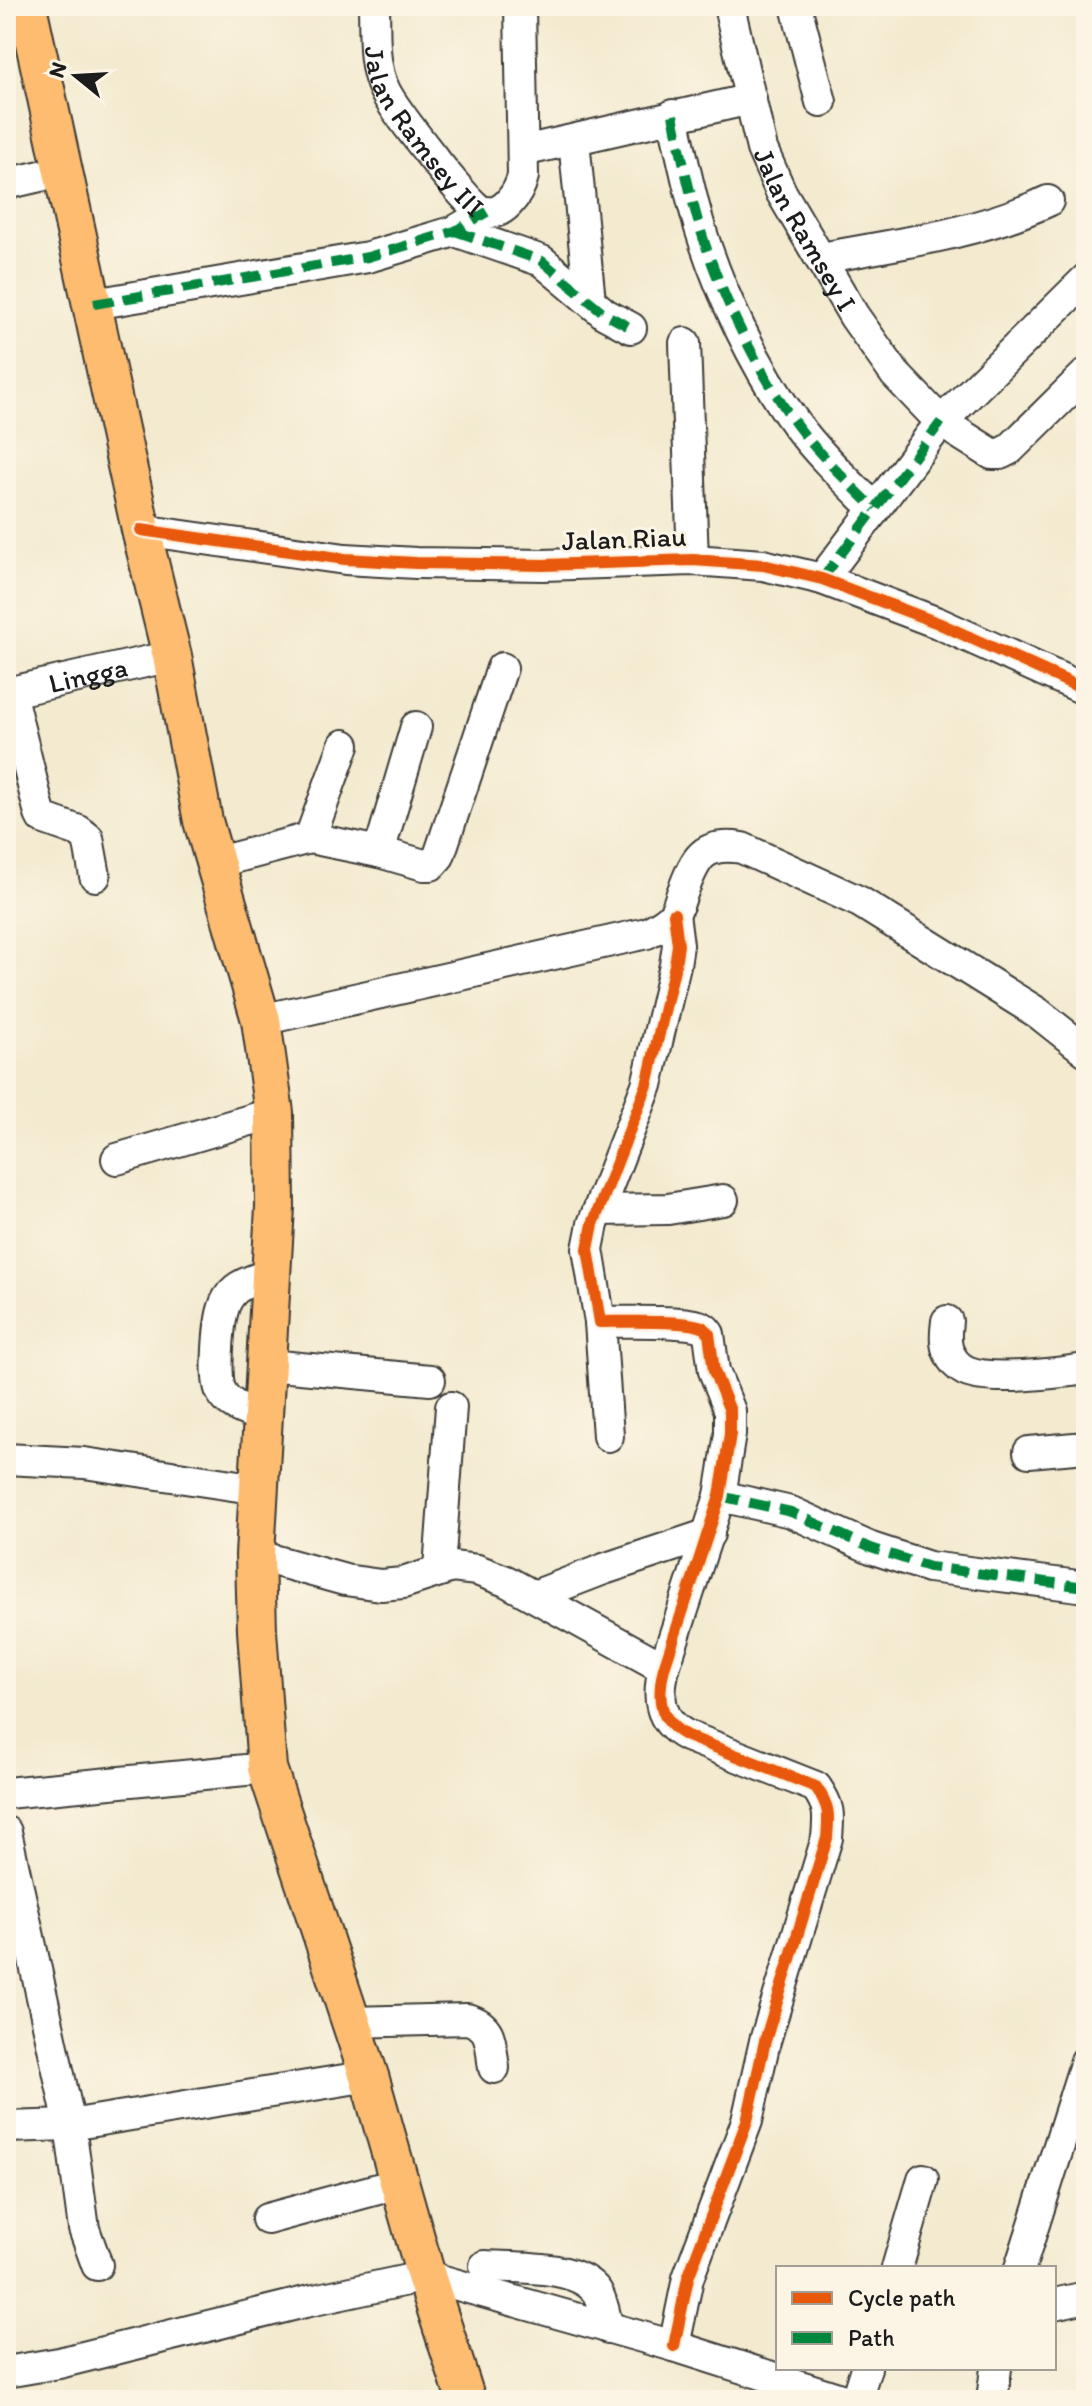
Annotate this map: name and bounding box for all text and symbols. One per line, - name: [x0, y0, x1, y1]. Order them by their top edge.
- north arrow: [36, 36, 116, 116]
- street label: Jalan Ramsey III: [358, 45, 491, 224]
- text: N: [42, 59, 73, 81]
- street label: Jalan Ramsey I: [747, 142, 864, 317]
- street label: Jalan Riau: [561, 519, 687, 557]
- street label: Lingga: [45, 649, 131, 700]
- legend: [776, 2266, 1056, 2370]
- text: Cycle path: [848, 2283, 955, 2312]
- text: Path: [848, 2323, 895, 2352]

